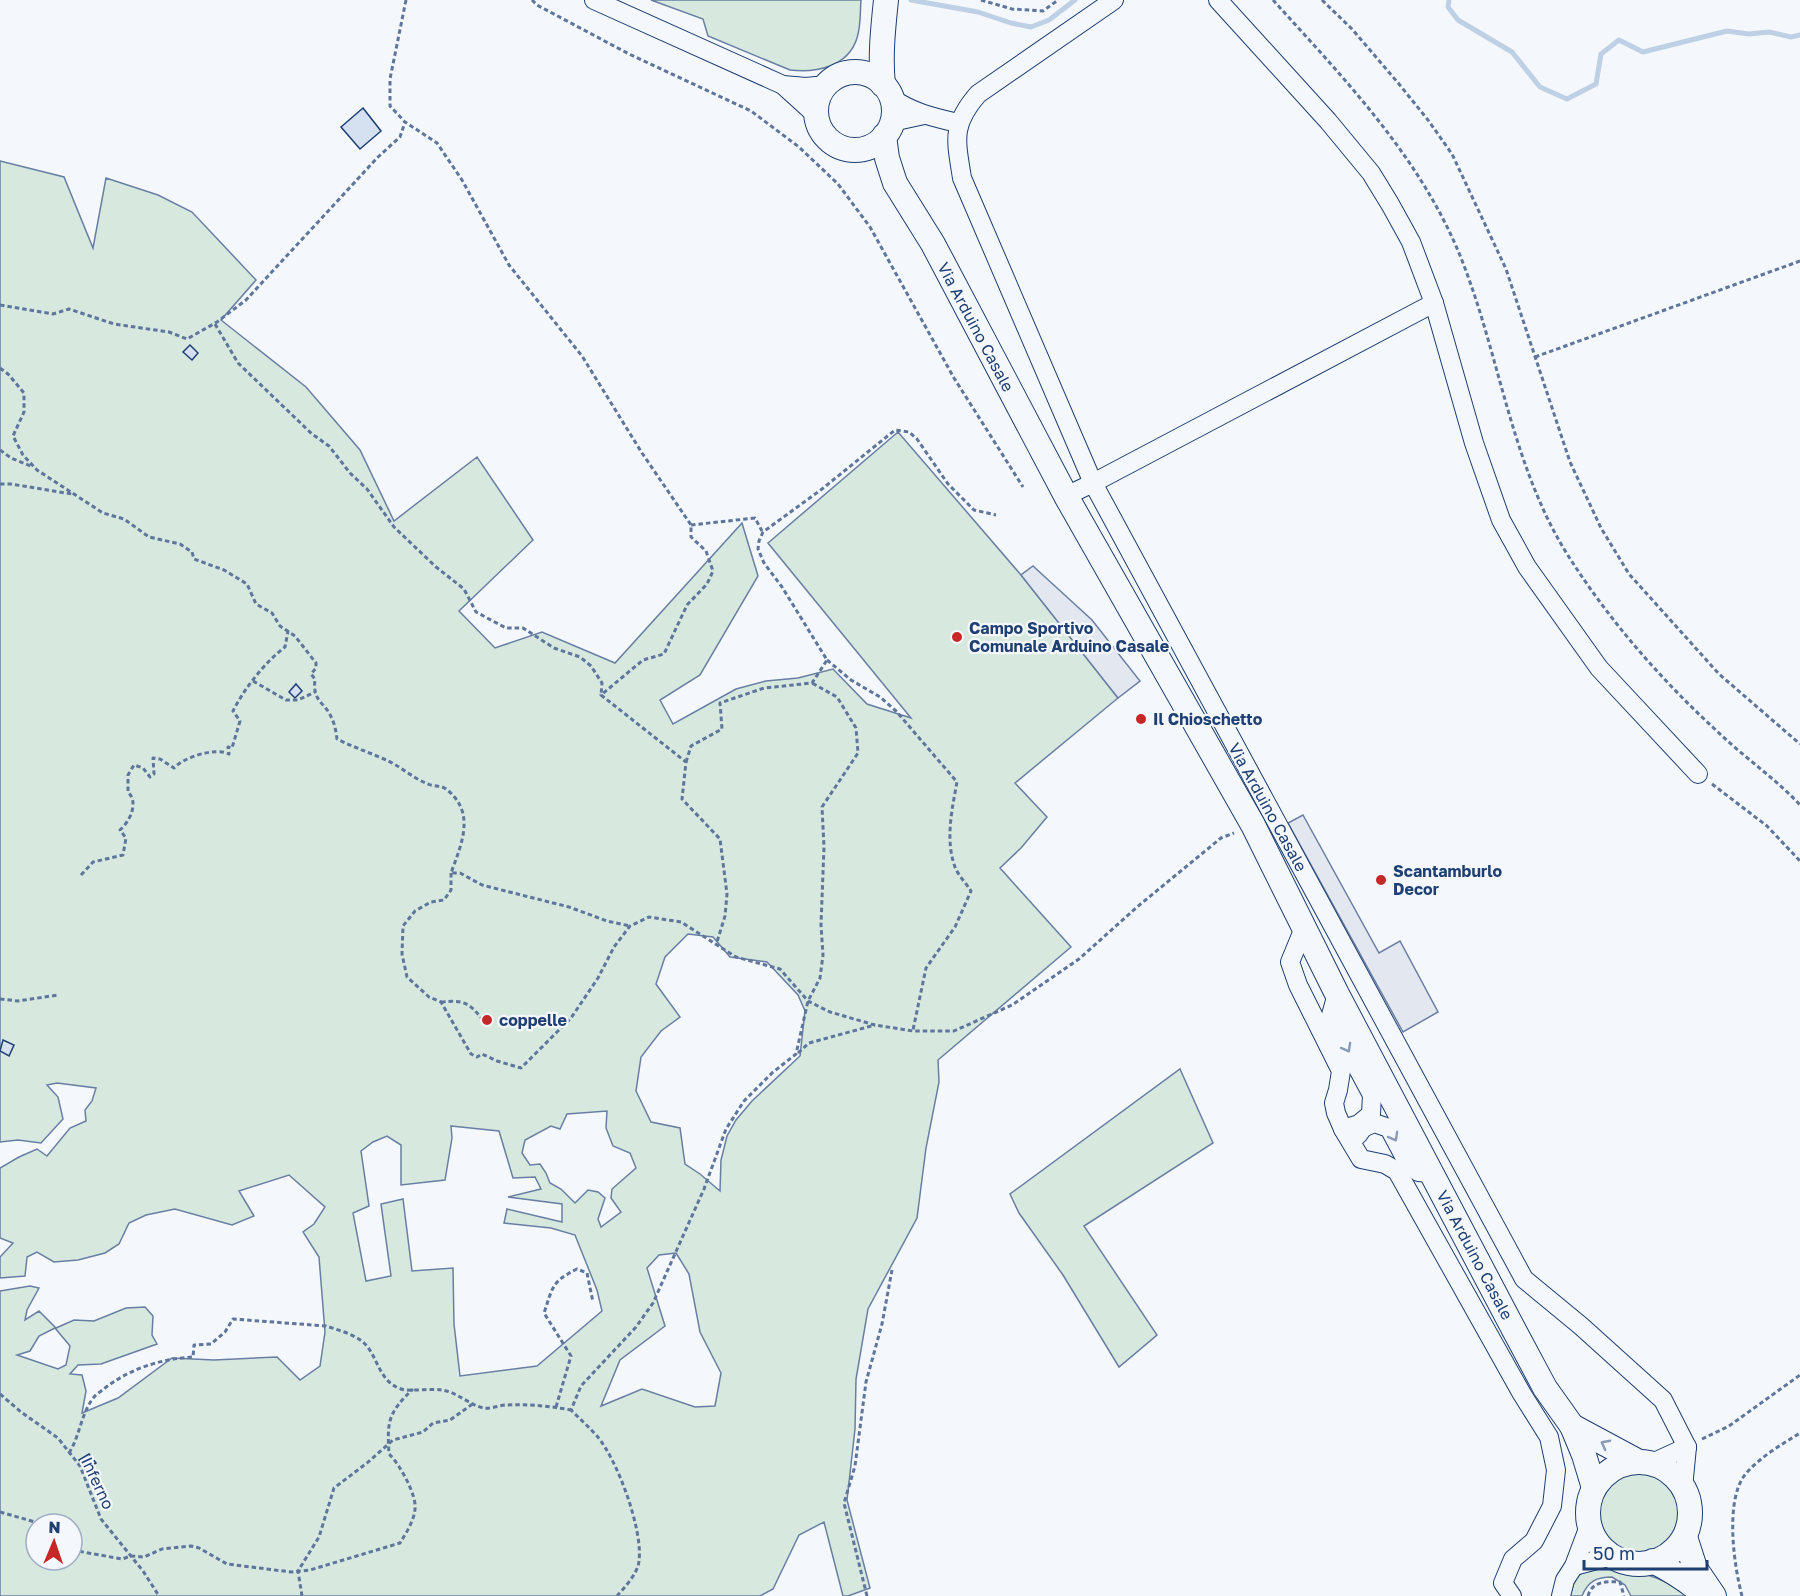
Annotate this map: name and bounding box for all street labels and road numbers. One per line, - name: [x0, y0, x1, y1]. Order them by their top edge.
- street label: Via Arduino Casale: [933, 259, 1019, 395]
- street label: Via Arduino Casale: [1224, 739, 1312, 875]
- street label: Via Arduino Casale: [1432, 1187, 1518, 1323]
- street label: Inferno: [77, 1454, 119, 1512]

